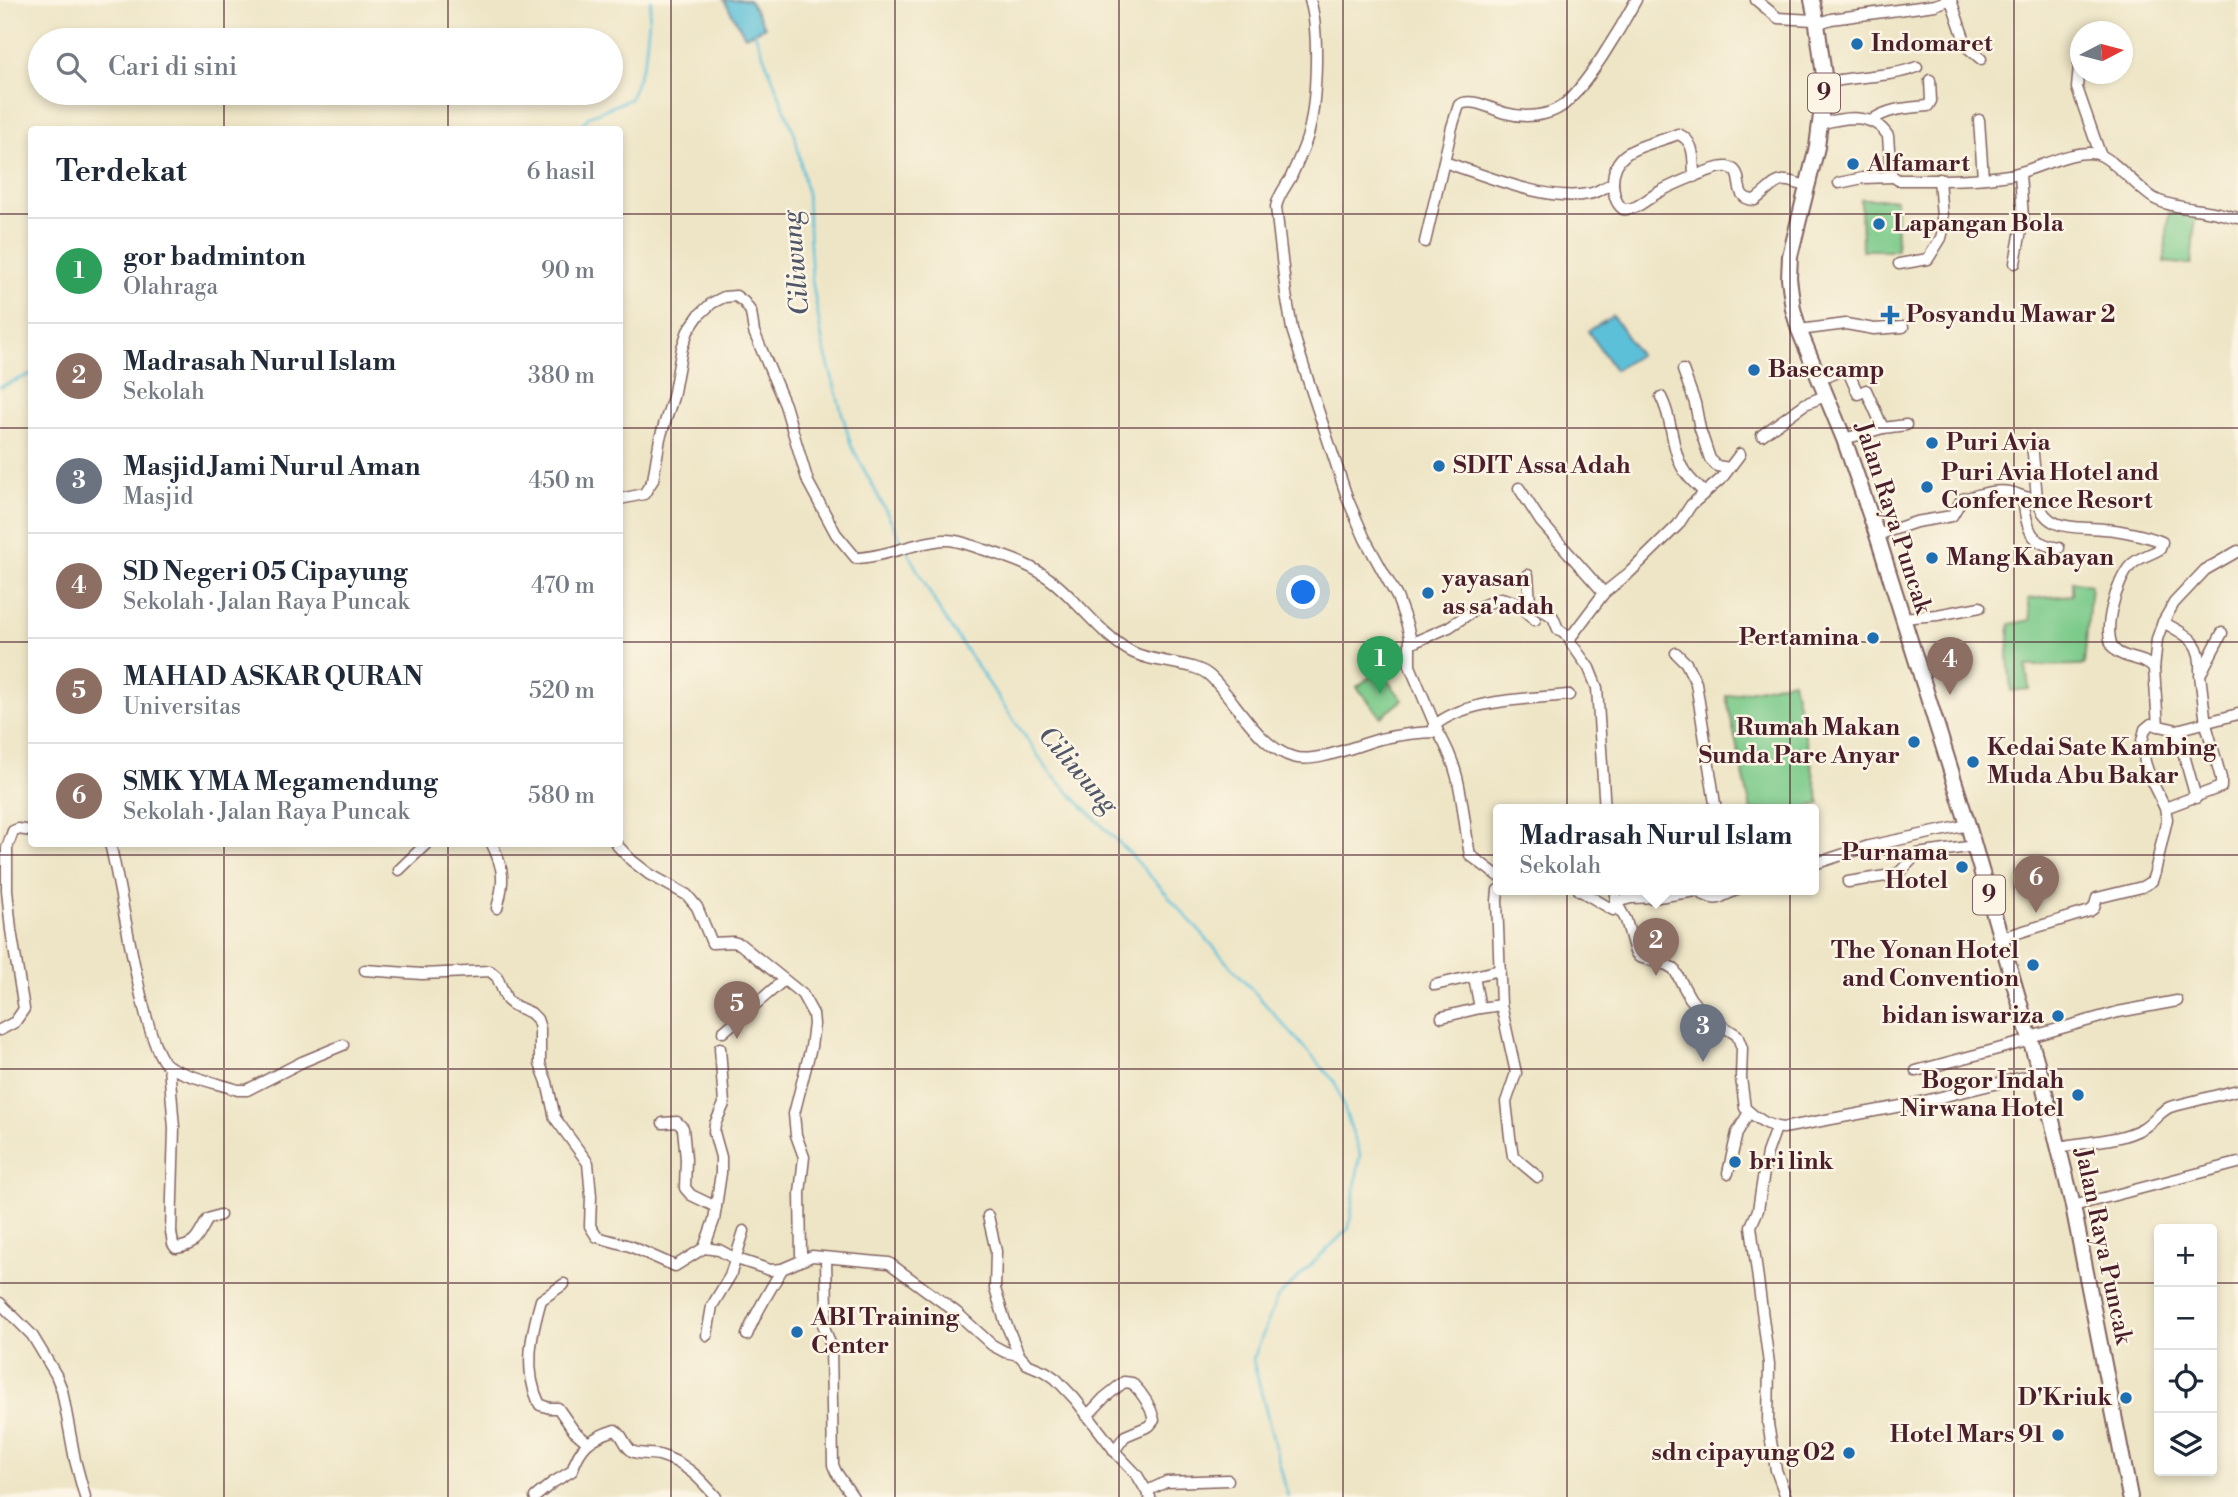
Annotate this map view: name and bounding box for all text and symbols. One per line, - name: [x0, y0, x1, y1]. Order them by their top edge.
- north arrow: [2070, 21, 2133, 84]
- search box: [28, 28, 623, 105]
- place label: Indomaret: [1871, 29, 1993, 59]
- marker: Indomaret: [1849, 36, 1865, 52]
- icon: search: [52, 48, 90, 86]
- text: Cari di sini: [108, 51, 237, 83]
- road number: 9: [1808, 74, 1840, 113]
- place label: Alfamart: [1866, 149, 1970, 179]
- text: Terdekat: [56, 153, 187, 191]
- marker: Alfamart: [1845, 156, 1861, 172]
- text: 6 hasil: [527, 158, 595, 186]
- water label: Ciliwung: [775, 208, 817, 317]
- place label: Lapangan Bola: [1893, 209, 2065, 239]
- marker: Lapangan Bola: [1871, 216, 1887, 232]
- text: gor badminton: [123, 241, 306, 273]
- text: 1: [73, 257, 85, 285]
- text: 90 m: [541, 257, 595, 285]
- text: Olahraga: [123, 273, 218, 301]
- place label: Posyandu Mawar 2: [1906, 300, 2116, 330]
- marker: Posyandu Mawar 2: [1880, 305, 1900, 325]
- text: Madrasah Nurul Islam: [123, 346, 396, 378]
- place label: Basecamp: [1768, 355, 1884, 385]
- text: 2: [72, 362, 86, 390]
- text: 380 m: [528, 362, 595, 390]
- marker: Basecamp: [1746, 362, 1762, 378]
- text: Sekolah: [123, 378, 205, 406]
- street label: Jalan Raya Puncak: [1848, 417, 1939, 619]
- place label: Puri Avia: [1946, 428, 2051, 458]
- marker: Puri Avia: [1924, 435, 1940, 451]
- text: Masjid Jami Nurul Aman: [123, 451, 420, 483]
- place label: SDIT Assa Adah: [1453, 451, 1631, 481]
- marker: SDIT Assa Adah: [1431, 458, 1447, 474]
- place label: Puri Avia Hotel and Conference Resort: [1941, 458, 2159, 516]
- text: 3: [72, 467, 86, 495]
- text: 450 m: [529, 467, 595, 495]
- marker: Puri Avia Hotel and Conference Resort: [1919, 479, 1935, 495]
- text: Masjid: [123, 483, 193, 511]
- place label: Mang Kabayan: [1946, 543, 2114, 573]
- marker: Mang Kabayan: [1924, 550, 1940, 566]
- text: SD Negeri 05 Cipayung: [123, 556, 408, 588]
- place label: yayasan as sa'adah: [1441, 564, 1554, 622]
- text: 4: [71, 572, 87, 600]
- text: 470 m: [531, 572, 595, 600]
- your location: [1286, 575, 1320, 609]
- marker: yayasan as sa'adah: [1420, 585, 1436, 601]
- text: Sekolah · Jalan Raya Puncak: [123, 588, 410, 616]
- place label: Pertamina: [1739, 623, 1860, 653]
- marker: Pertamina: [1865, 630, 1881, 646]
- pin: 1: [1357, 636, 1403, 694]
- pin: 4: [1927, 637, 1973, 695]
- text: MAHAD ASKAR QURAN: [123, 661, 423, 693]
- text: 5: [72, 677, 86, 705]
- text: 520 m: [529, 677, 595, 705]
- text: Universitas: [123, 693, 241, 721]
- place label: Rumah Makan Sunda Pare Anyar: [1698, 713, 1900, 771]
- water label: Ciliwung: [1031, 720, 1126, 821]
- place label: Kedai Sate Kambing Muda Abu Bakar: [1987, 733, 2218, 791]
- marker: Rumah Makan Sunda Pare Anyar: [1906, 734, 1922, 750]
- marker: Kedai Sate Kambing Muda Abu Bakar: [1965, 754, 1981, 770]
- text: SMK YMA Megamendung: [123, 766, 438, 798]
- text: 6: [72, 782, 86, 810]
- text: 580 m: [528, 782, 595, 810]
- text: Sekolah · Jalan Raya Puncak: [123, 798, 410, 826]
- popup: [1493, 804, 1819, 895]
- text: Madrasah Nurul Islam: [1519, 820, 1793, 852]
- place label: Purnama Hotel: [1842, 838, 1949, 896]
- text: Sekolah: [1519, 852, 1601, 880]
- pin: 6: [2013, 855, 2059, 913]
- marker: Purnama Hotel: [1954, 859, 1970, 875]
- road number: 9: [1973, 876, 2005, 914]
- pin: 2: [1633, 918, 1679, 976]
- place label: The Yonan Hotel and Convention: [1831, 936, 2019, 994]
- marker: The Yonan Hotel and Convention: [2025, 957, 2041, 973]
- pin: 5: [714, 981, 760, 1039]
- place label: bidan iswariza: [1882, 1001, 2045, 1031]
- pin: 3: [1680, 1004, 1726, 1062]
- marker: bidan iswariza: [2050, 1008, 2066, 1024]
- place label: Bogor Indah Nirwana Hotel: [1900, 1066, 2064, 1124]
- marker: Bogor Indah Nirwana Hotel: [2070, 1087, 2086, 1103]
- street label: Jalan Raya Puncak: [2067, 1144, 2139, 1348]
- place label: bri link: [1749, 1147, 1834, 1177]
- marker: bri link: [1727, 1154, 1743, 1170]
- map controls: [2154, 1224, 2217, 1476]
- button: +: [2154, 1224, 2217, 1287]
- button: −: [2154, 1287, 2217, 1350]
- place label: ABI Training Center: [810, 1303, 960, 1361]
- marker: ABI Training Center: [789, 1324, 805, 1340]
- button: locate: [2154, 1350, 2217, 1413]
- place label: D'Kriuk: [2018, 1383, 2113, 1413]
- marker: D'Kriuk: [2118, 1390, 2134, 1406]
- button: layers: [2154, 1413, 2217, 1476]
- place label: Hotel Mars 91: [1890, 1420, 2044, 1450]
- marker: Hotel Mars 91: [2050, 1427, 2066, 1443]
- place label: sdn cipayung 02: [1652, 1438, 1835, 1468]
- marker: sdn cipayung 02: [1841, 1445, 1857, 1461]

